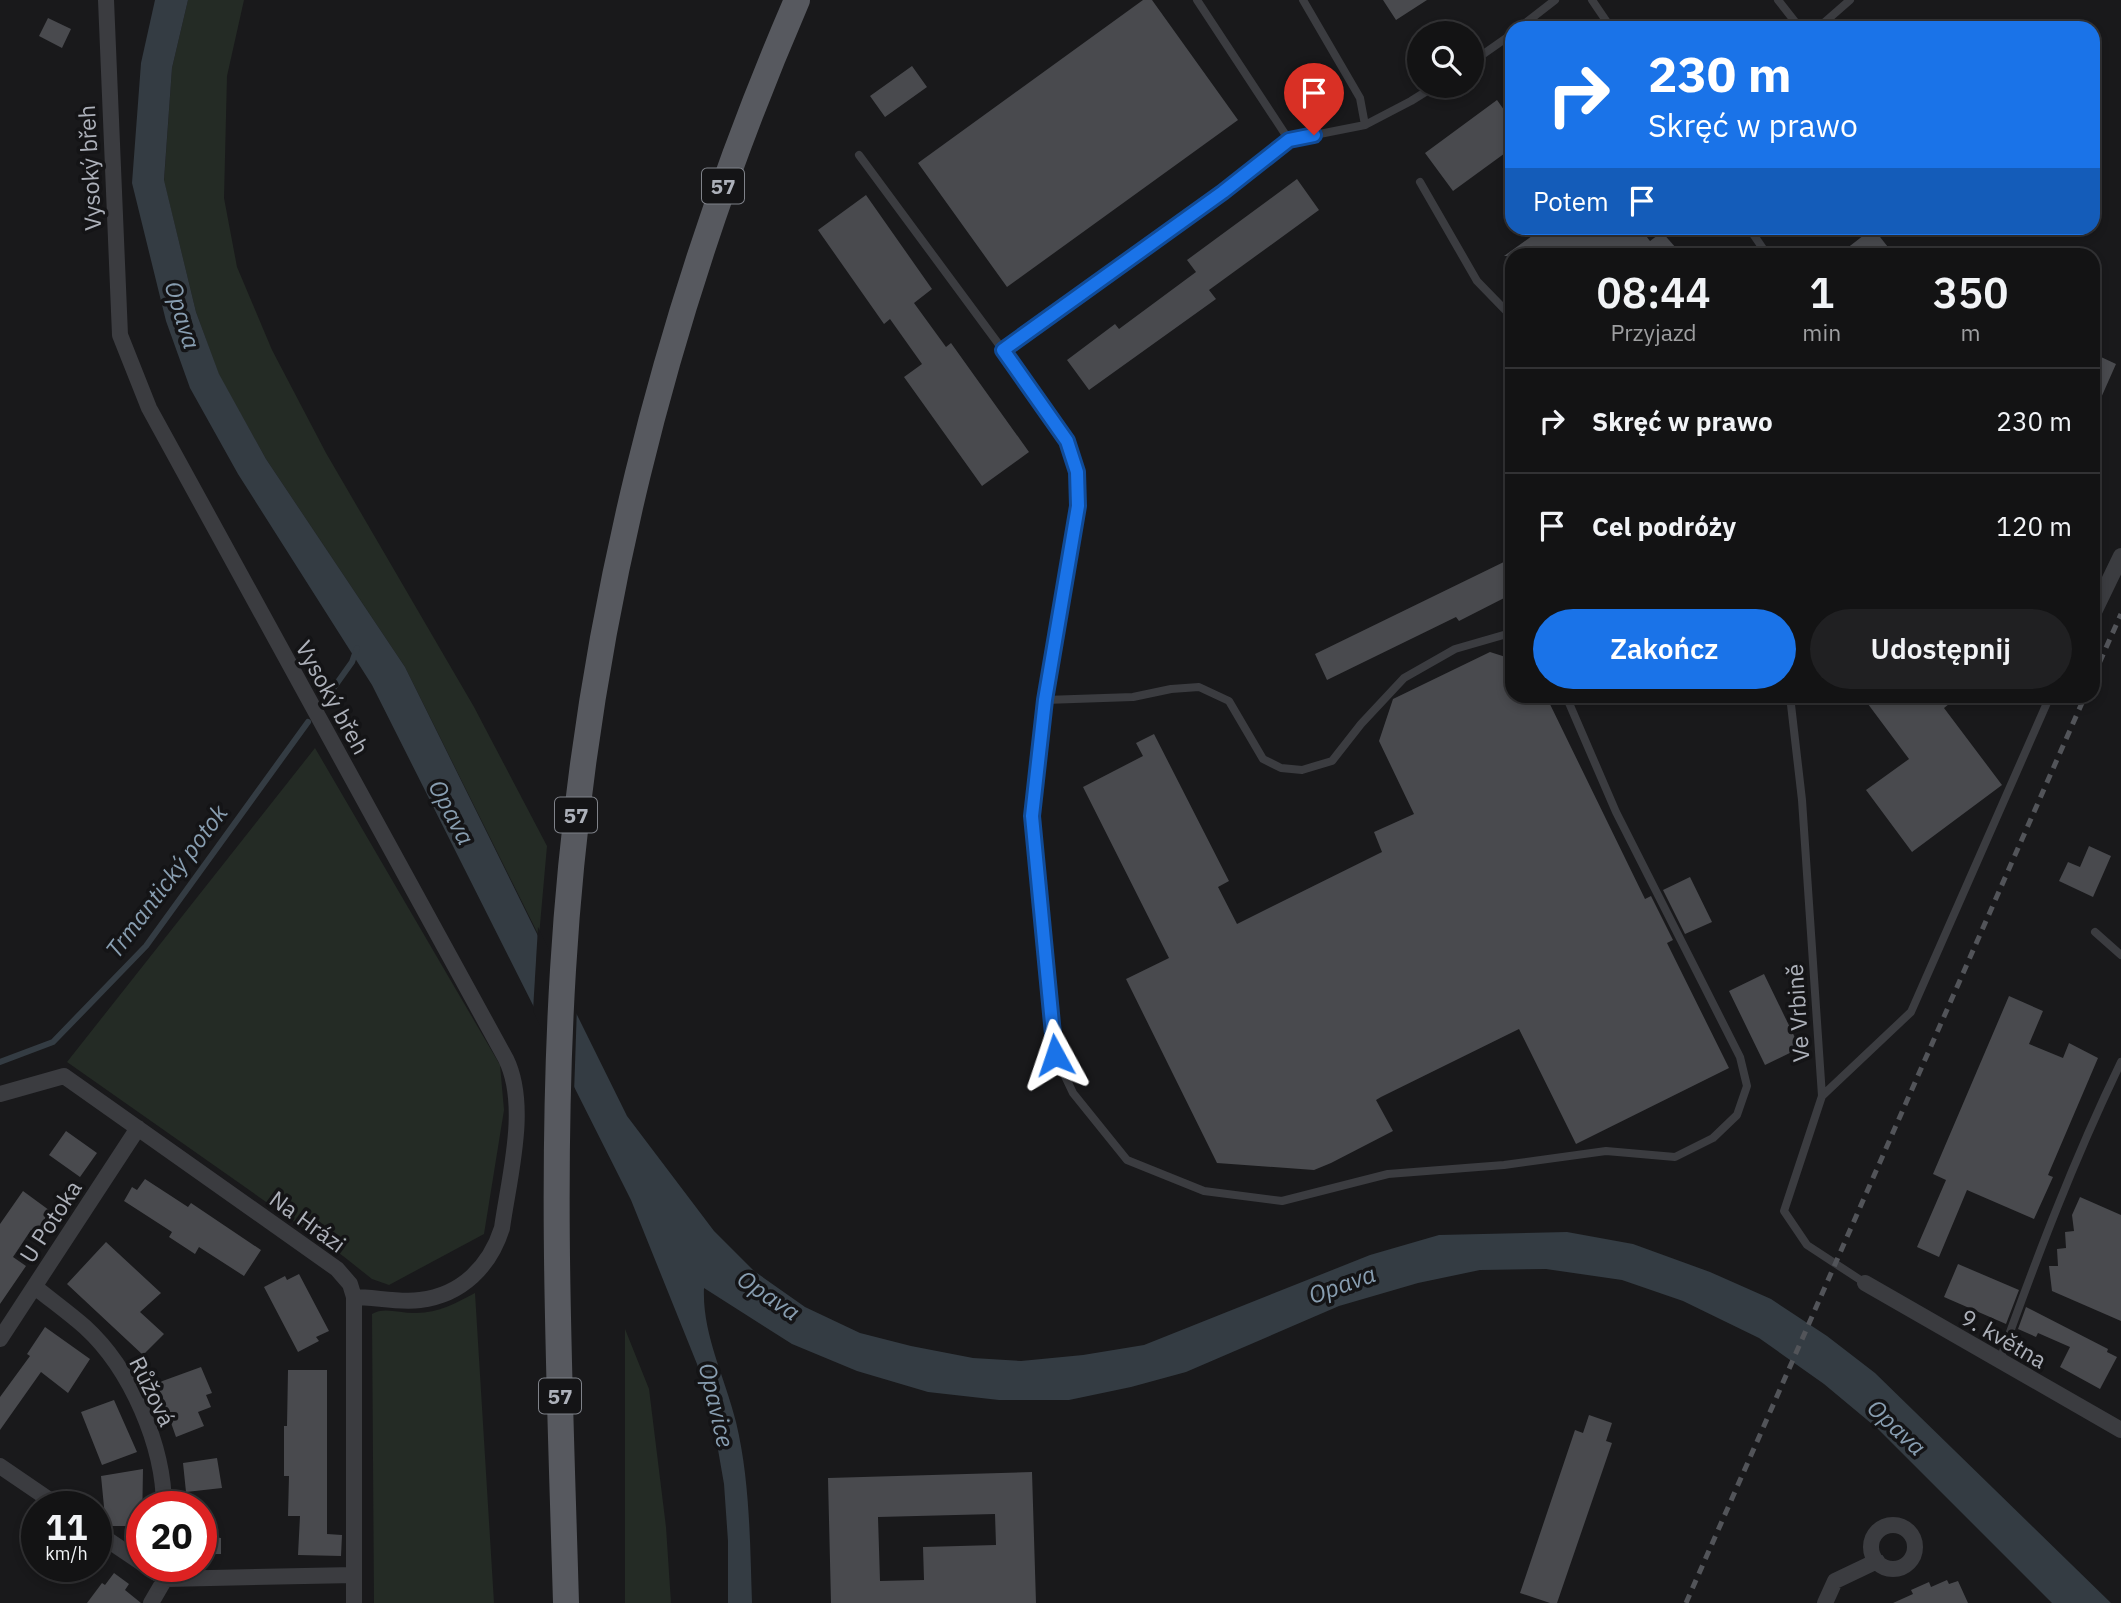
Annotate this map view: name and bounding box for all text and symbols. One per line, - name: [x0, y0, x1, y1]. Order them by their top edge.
- map controls: [1407, 21, 1484, 98]
- button: search: [1407, 21, 1484, 98]
- text: 230 m: [1648, 42, 1792, 105]
- icon: right: [1533, 49, 1624, 140]
- pin: [1284, 63, 1344, 135]
- icon: arrive: [1295, 74, 1333, 112]
- street label: Vysoký břeh: [71, 104, 107, 232]
- text: Skręć w prawo: [1648, 104, 1858, 146]
- road number: 57: [702, 168, 744, 204]
- icon: arrive: [1623, 182, 1661, 220]
- text: Potem: [1533, 184, 1609, 218]
- text: 08:44: [1597, 265, 1711, 320]
- text: 1: [1809, 265, 1834, 320]
- text: 350: [1933, 265, 2008, 320]
- water label: Opava: [158, 277, 208, 353]
- text: Przyjazd: [1611, 317, 1697, 347]
- text: min: [1802, 317, 1841, 347]
- text: m: [1961, 317, 1981, 347]
- icon: right: [1533, 402, 1571, 440]
- text: Skręć w prawo: [1592, 404, 1773, 438]
- text: 230 m: [1996, 404, 2072, 438]
- icon: arrive: [1533, 507, 1571, 545]
- text: Cel podróży: [1592, 509, 1736, 543]
- text: 120 m: [1996, 509, 2072, 543]
- button: Zakończ: [1533, 609, 1796, 689]
- button: Udostępnij: [1810, 609, 2072, 689]
- street label: Vysoký břeh: [289, 635, 377, 759]
- water label: Opava: [422, 774, 482, 850]
- water label: Trmantický potok: [98, 797, 235, 964]
- road number: 57: [555, 798, 597, 832]
- street label: Ve Vrbině: [1779, 963, 1815, 1063]
- position arrow: [1018, 1018, 1092, 1092]
- street label: U Potoka: [12, 1174, 88, 1268]
- street label: Na Hrázi: [264, 1183, 352, 1259]
- water label: Opava: [1304, 1257, 1380, 1311]
- water label: Opava: [731, 1262, 807, 1328]
- street label: 9. května: [1956, 1301, 2052, 1375]
- street label: Růžová: [123, 1351, 183, 1431]
- water label: Opavice: [692, 1360, 742, 1450]
- road number: 57: [539, 1378, 581, 1414]
- water label: Opava: [1861, 1392, 1933, 1462]
- speed limit sign: 20: [126, 1491, 217, 1582]
- text: 11: [45, 1504, 88, 1550]
- text: km/h: [45, 1542, 88, 1565]

